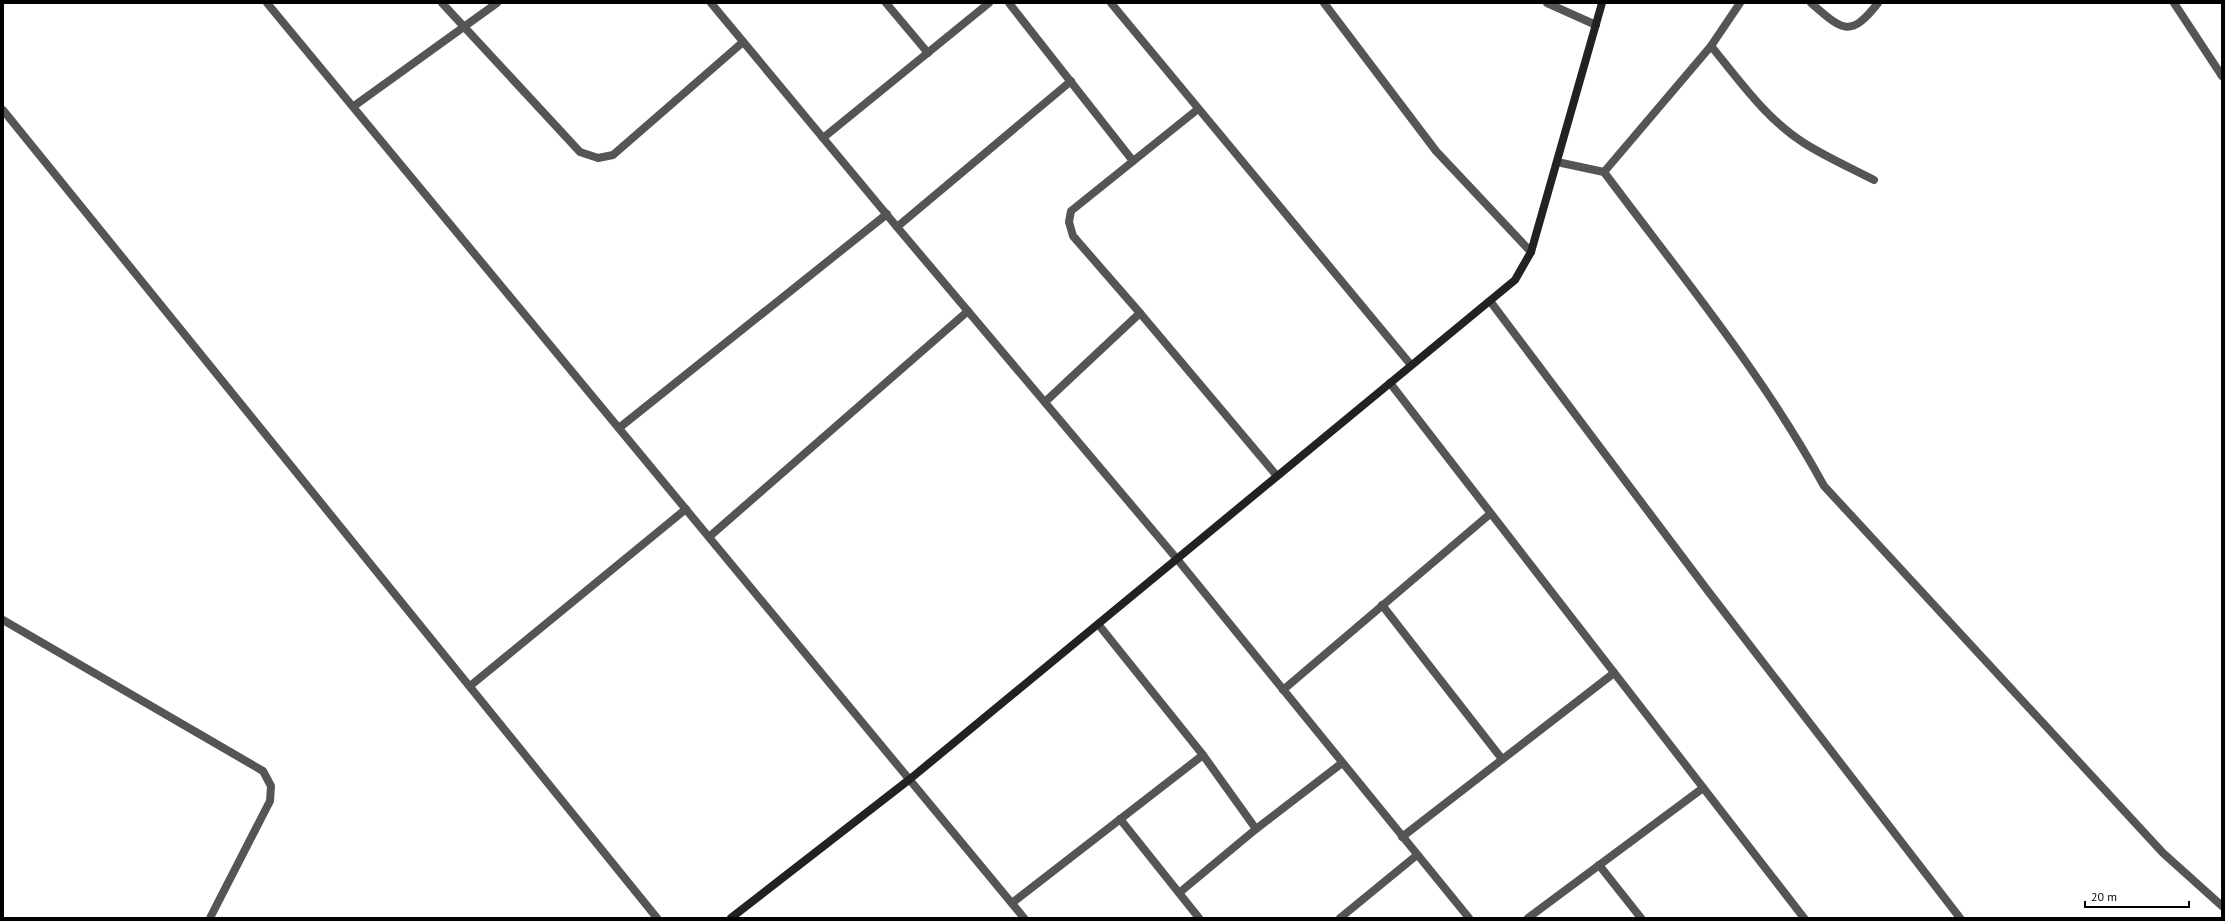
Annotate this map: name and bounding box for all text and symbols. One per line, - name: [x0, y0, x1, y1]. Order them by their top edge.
- scale bar: [2085, 883, 2189, 909]
- text: 20 m: [2091, 889, 2117, 904]

